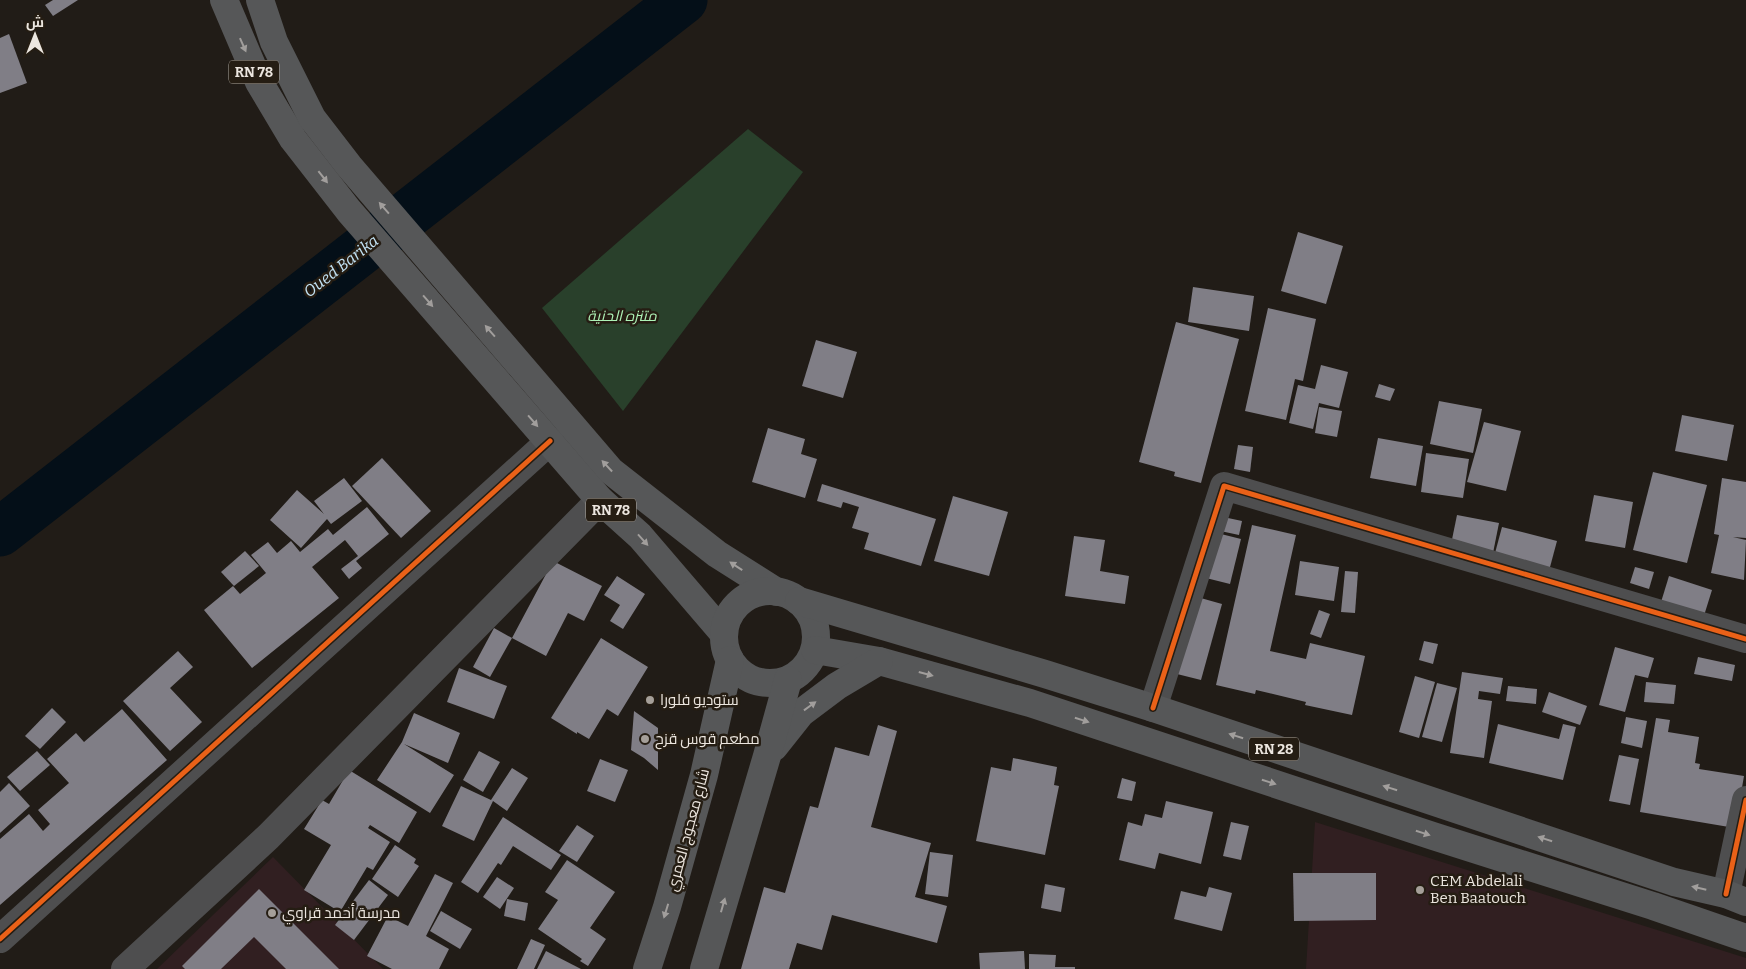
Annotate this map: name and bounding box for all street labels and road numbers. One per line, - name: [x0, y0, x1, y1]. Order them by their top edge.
- road number: RN 78: [229, 61, 279, 84]
- road number: RN 78: [586, 498, 636, 522]
- road number: RN 28: [1249, 738, 1299, 761]
- street label: شارع معجوج العمري: [663, 767, 716, 894]

